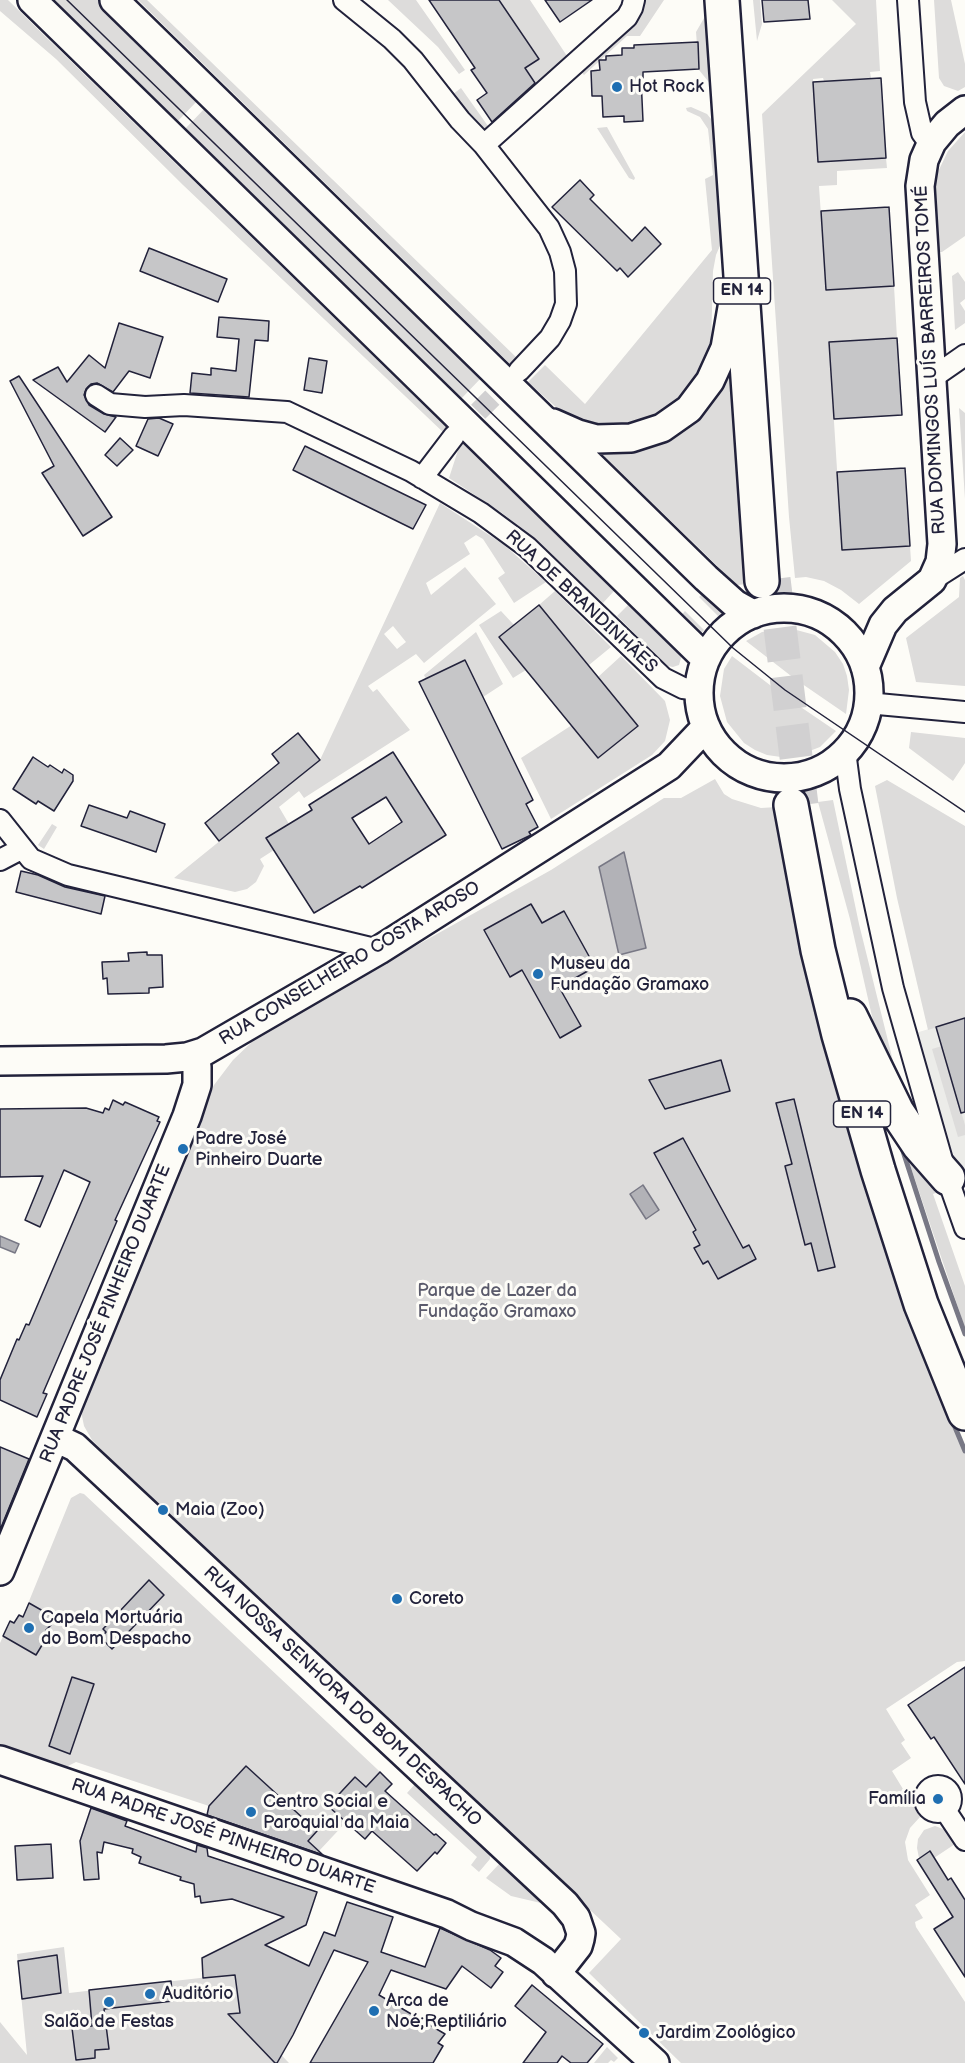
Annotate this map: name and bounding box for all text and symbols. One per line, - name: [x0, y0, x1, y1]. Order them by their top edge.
- place label: Hot Rock: [629, 76, 704, 98]
- marker: Hot Rock: [610, 80, 624, 94]
- street label: RUA DOMINGOS LUÍS BARREIROS TOMÉ: [911, 185, 951, 535]
- road number: EN 14: [714, 278, 771, 304]
- street label: RUA DE BRANDINHÃES: [501, 526, 661, 678]
- street label: RUA CONSELHEIRO COSTA AROSO: [216, 877, 484, 1051]
- place label: Museu da Fundação Gramaxo: [550, 953, 709, 996]
- marker: Museu da Fundação Gramaxo: [531, 967, 545, 981]
- road number: EN 14: [834, 1101, 890, 1127]
- place label: Padre José Pinheiro Duarte: [195, 1128, 322, 1170]
- marker: Padre José Pinheiro Duarte: [176, 1142, 190, 1156]
- street label: RUA PADRE JOSÉ PINHEIRO DUARTE: [36, 1162, 176, 1466]
- park label: Parque de Lazer da Fundação Gramaxo: [417, 1280, 577, 1322]
- place label: Maia (Zoo): [175, 1499, 265, 1521]
- marker: Maia (Zoo): [156, 1503, 170, 1517]
- street label: RUA NOSSA SENHORA DO BOM DESPACHO: [199, 1562, 485, 1832]
- place label: Coreto: [409, 1588, 464, 1610]
- marker: Coreto: [390, 1592, 404, 1606]
- place label: Capela Mortuária do Bom Despacho: [41, 1607, 192, 1650]
- marker: Capela Mortuária do Bom Despacho: [22, 1621, 36, 1635]
- street label: RUA PADRE JOSÉ PINHEIRO DUARTE: [68, 1775, 378, 1899]
- place label: Família: [868, 1788, 926, 1810]
- place label: Centro Social e Paroquial da Maia: [263, 1791, 409, 1834]
- marker: Família: [931, 1792, 945, 1806]
- marker: Centro Social e Paroquial da Maia: [244, 1805, 258, 1819]
- place label: Auditório: [162, 1983, 234, 2005]
- marker: Auditório: [143, 1987, 157, 2001]
- place label: Arca de Noé;Reptiliário: [386, 1990, 507, 2032]
- marker: Salão de Festas: [102, 1995, 116, 2009]
- marker: Arca de Noé;Reptiliário: [367, 2004, 381, 2018]
- place label: Salão de Festas: [44, 2011, 174, 2033]
- place label: Jardim Zoológico: [656, 2022, 796, 2044]
- marker: Jardim Zoológico: [637, 2026, 651, 2040]

